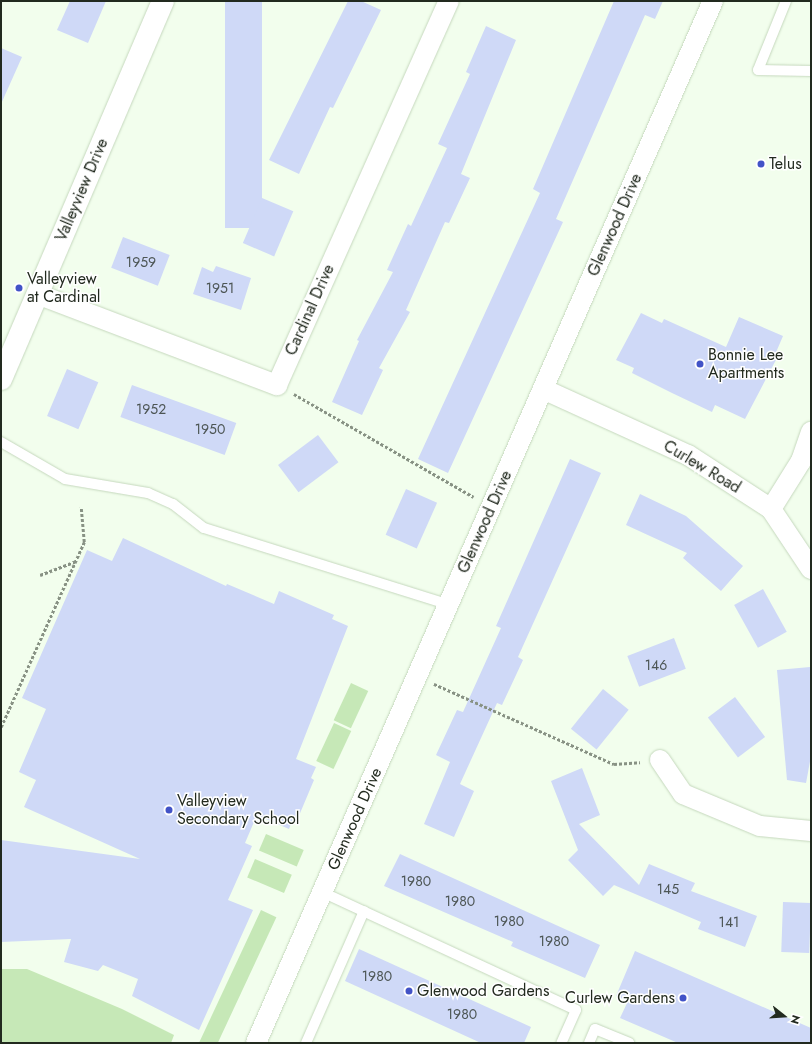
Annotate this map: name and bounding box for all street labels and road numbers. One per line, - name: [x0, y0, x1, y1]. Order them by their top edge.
- street label: Valleyview Drive: [52, 136, 112, 244]
- street label: Glenwood Drive: [584, 171, 646, 279]
- street label: Cardinal Drive: [281, 262, 339, 358]
- street label: Curlew Road: [660, 436, 744, 498]
- street label: Glenwood Drive: [454, 468, 516, 576]
- street label: Glenwood Drive: [324, 765, 386, 873]

